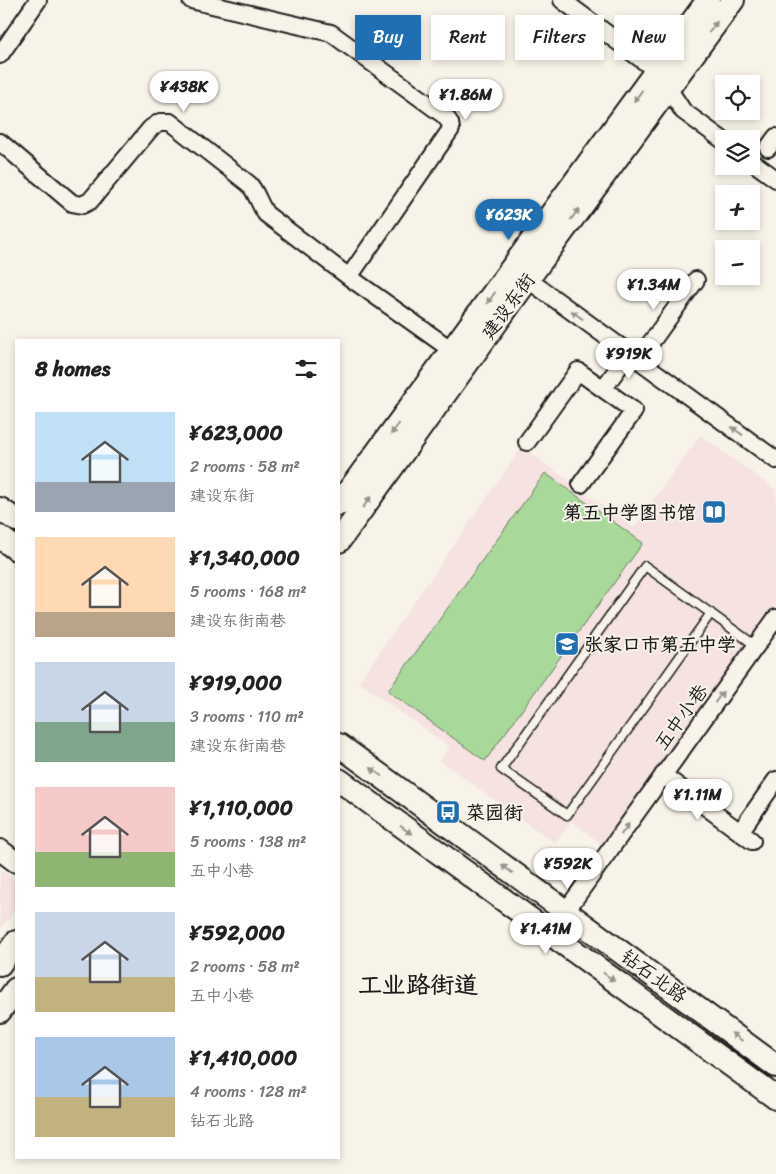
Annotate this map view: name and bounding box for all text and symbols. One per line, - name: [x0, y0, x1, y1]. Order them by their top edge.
- chip: Buy: [355, 15, 421, 60]
- chip: Rent: [431, 15, 505, 60]
- chip: Filters: [515, 15, 604, 60]
- chip: New: [614, 15, 684, 60]
- one-way arrow: [708, 21, 719, 34]
- pin: ¥438K: [149, 70, 219, 113]
- text: ¥438K: [160, 72, 208, 101]
- map controls: [715, 75, 760, 285]
- button: locate: [715, 75, 760, 120]
- pin: ¥1.86M: [425, 78, 507, 121]
- text: ¥1.86M: [440, 80, 492, 109]
- one-way arrow: [633, 89, 643, 103]
- button: layers: [715, 130, 760, 175]
- button: +: [715, 185, 760, 230]
- pin: ¥623K: [474, 198, 544, 241]
- text: ¥623K: [486, 200, 532, 229]
- one-way arrow: [570, 207, 580, 221]
- button: −: [715, 240, 760, 285]
- street label: 建设东街: [472, 266, 544, 346]
- pin: ¥1.34M: [613, 268, 695, 311]
- text: ¥1.34M: [628, 270, 680, 299]
- one-way arrow: [486, 291, 496, 305]
- one-way arrow: [570, 310, 584, 320]
- pin: ¥919K: [594, 338, 664, 380]
- text: ¥919K: [606, 339, 652, 368]
- text: 8 homes: [35, 350, 110, 388]
- icon: filters: [292, 355, 320, 383]
- text: ¥623,000: [190, 414, 283, 452]
- one-way arrow: [389, 422, 400, 435]
- one-way arrow: [730, 426, 744, 436]
- icon: home: [75, 432, 135, 492]
- text: 2 rooms · 58 m²: [190, 452, 300, 481]
- text: 建设东街: [190, 481, 254, 510]
- one-way arrow: [362, 495, 372, 508]
- place label: 第五中学图书馆: [563, 496, 696, 529]
- library icon: 第五中学图书馆: [701, 499, 727, 525]
- text: ¥1,340,000: [190, 539, 300, 577]
- icon: home: [75, 557, 135, 617]
- text: 5 rooms · 168 m²: [190, 577, 307, 606]
- text: 建设东街南巷: [190, 606, 286, 635]
- place label: 张家口市第五中学: [584, 628, 736, 661]
- school or university icon: 张家口市第五中学: [554, 631, 580, 657]
- text: ¥919,000: [190, 664, 282, 702]
- street label: 五中小巷: [645, 677, 717, 757]
- icon: home: [75, 682, 135, 742]
- one-way arrow: [714, 691, 725, 704]
- text: 3 rooms · 110 m²: [190, 702, 304, 731]
- text: 建设东街南巷: [190, 731, 286, 760]
- one-way arrow: [369, 767, 383, 777]
- pin: ¥1.11M: [657, 778, 739, 821]
- text: ¥1.11M: [674, 780, 722, 809]
- text: ¥1,110,000: [190, 789, 293, 827]
- place label: 菜园街: [466, 796, 523, 829]
- bus stop icon: 菜园街: [435, 799, 461, 825]
- icon: home: [75, 807, 135, 867]
- one-way arrow: [620, 822, 630, 836]
- one-way arrow: [399, 825, 413, 835]
- text: 5 rooms · 138 m²: [190, 827, 306, 856]
- pin: ¥592K: [533, 848, 603, 890]
- text: ¥592K: [544, 849, 592, 878]
- text: 五中小巷: [190, 856, 254, 885]
- one-way arrow: [501, 863, 514, 874]
- pin: ¥1.41M: [505, 912, 587, 955]
- text: ¥592,000: [190, 914, 285, 952]
- text: ¥1.41M: [521, 914, 571, 943]
- icon: home: [75, 932, 135, 992]
- street label: 钻石北路: [614, 940, 694, 1012]
- text: 2 rooms · 58 m²: [190, 952, 300, 981]
- district label: 工业路街道: [358, 964, 478, 1006]
- one-way arrow: [602, 972, 615, 982]
- text: 五中小巷: [190, 981, 254, 1010]
- one-way arrow: [730, 1032, 744, 1042]
- text: ¥1,410,000: [190, 1039, 297, 1077]
- icon: home: [75, 1057, 135, 1117]
- text: 4 rooms · 128 m²: [190, 1077, 307, 1106]
- text: 钻石北路: [190, 1106, 254, 1135]

